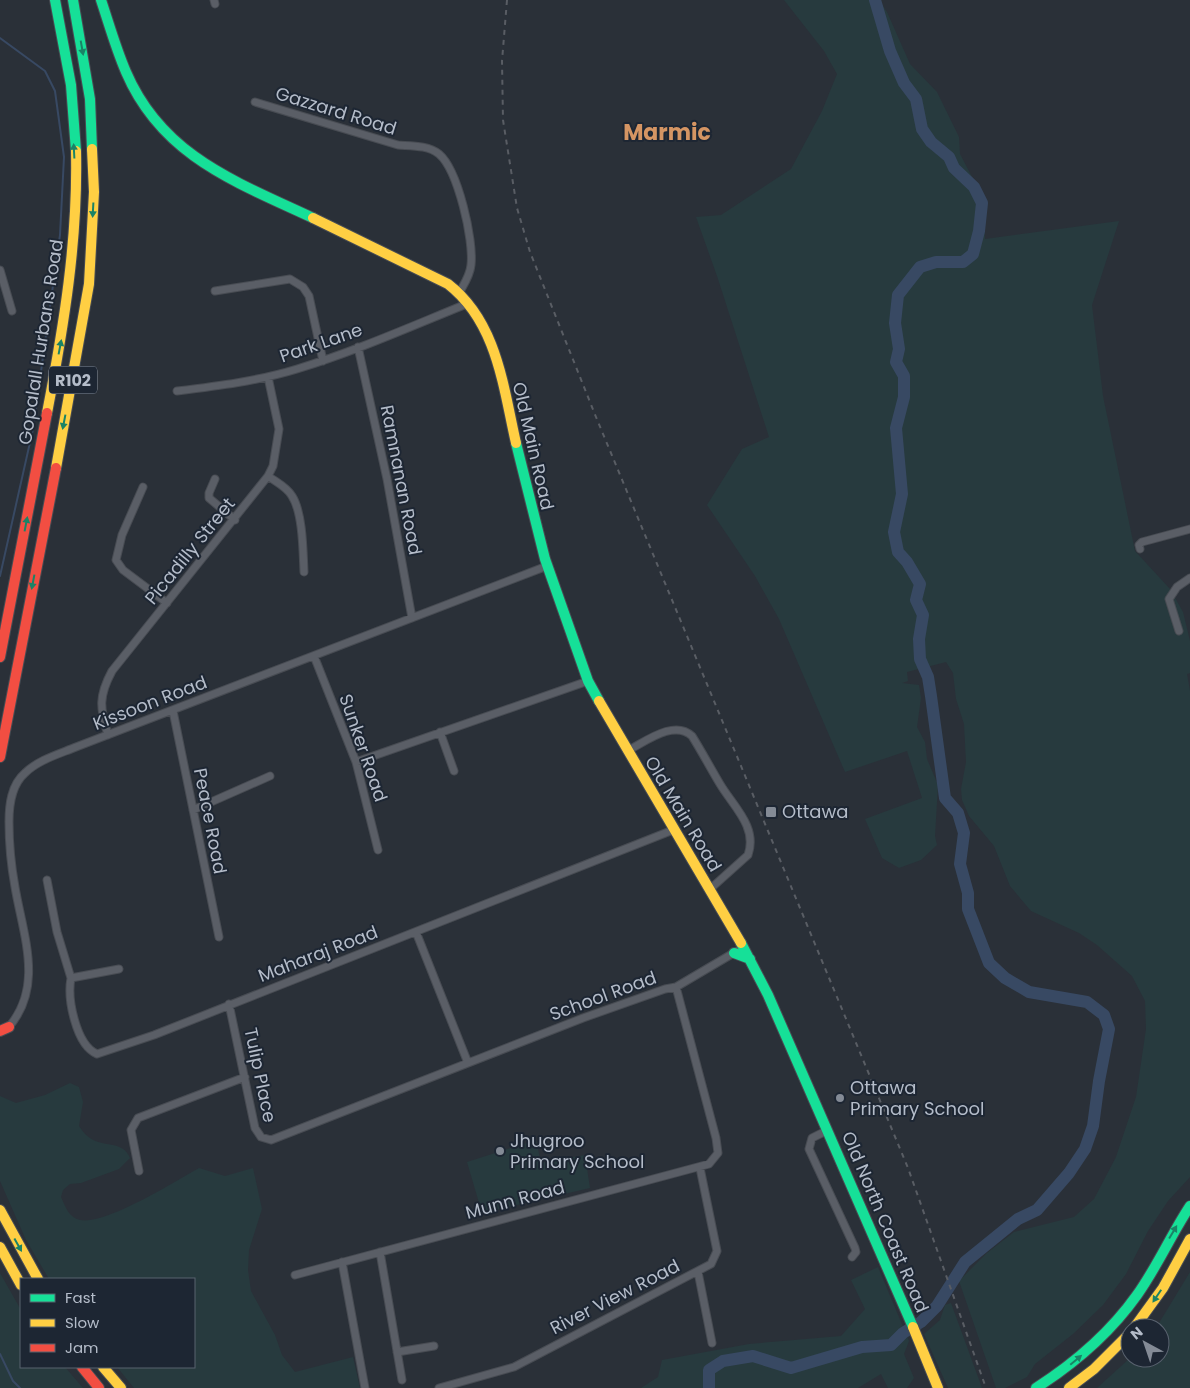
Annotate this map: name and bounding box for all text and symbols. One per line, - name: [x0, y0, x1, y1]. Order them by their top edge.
- one-way arrow: [78, 40, 86, 56]
- street label: Gazzard Road: [273, 80, 400, 141]
- district label: Marmic: [623, 117, 711, 148]
- one-way arrow: [70, 142, 78, 158]
- one-way arrow: [89, 202, 97, 218]
- street label: Gopalall Hurbans Road: [12, 237, 69, 446]
- street label: Park Lane: [276, 317, 366, 368]
- one-way arrow: [56, 339, 64, 355]
- road number: R102: [49, 366, 97, 394]
- street label: Old Main Road: [507, 379, 560, 512]
- street label: Ramnanan Road: [375, 403, 428, 557]
- one-way arrow: [60, 415, 68, 430]
- street label: Picadilly Street: [139, 492, 241, 609]
- one-way arrow: [22, 515, 30, 531]
- one-way arrow: [29, 574, 37, 590]
- street label: Kissoon Road: [89, 669, 210, 736]
- street label: Sunker Road: [333, 691, 394, 805]
- street label: Old Main Road: [639, 751, 728, 876]
- street label: Peace Road: [188, 766, 233, 876]
- place label: Ottawa: [782, 799, 848, 824]
- marker: Ottawa: [764, 805, 778, 819]
- street label: Maharaj Road: [254, 919, 381, 988]
- street label: School Road: [546, 965, 660, 1026]
- street label: Tulip Place: [238, 1025, 283, 1125]
- place label: Ottawa Primary School: [850, 1075, 984, 1121]
- marker: Ottawa Primary School: [834, 1092, 846, 1104]
- street label: Old North Coast Road: [836, 1127, 935, 1316]
- place label: Jhugroo Primary School: [510, 1128, 644, 1174]
- marker: Jhugroo Primary School: [494, 1145, 506, 1157]
- street label: Munn Road: [463, 1174, 567, 1225]
- one-way arrow: [1169, 1225, 1178, 1238]
- one-way arrow: [13, 1239, 22, 1252]
- street label: River View Road: [546, 1253, 684, 1340]
- legend: [20, 1278, 195, 1368]
- text: Fast: [65, 1287, 96, 1308]
- one-way arrow: [1152, 1289, 1162, 1303]
- text: Slow: [65, 1312, 100, 1333]
- north arrow: [1120, 1318, 1170, 1368]
- text: N: [1126, 1322, 1147, 1344]
- text: Jam: [65, 1337, 99, 1358]
- one-way arrow: [1070, 1355, 1082, 1366]

